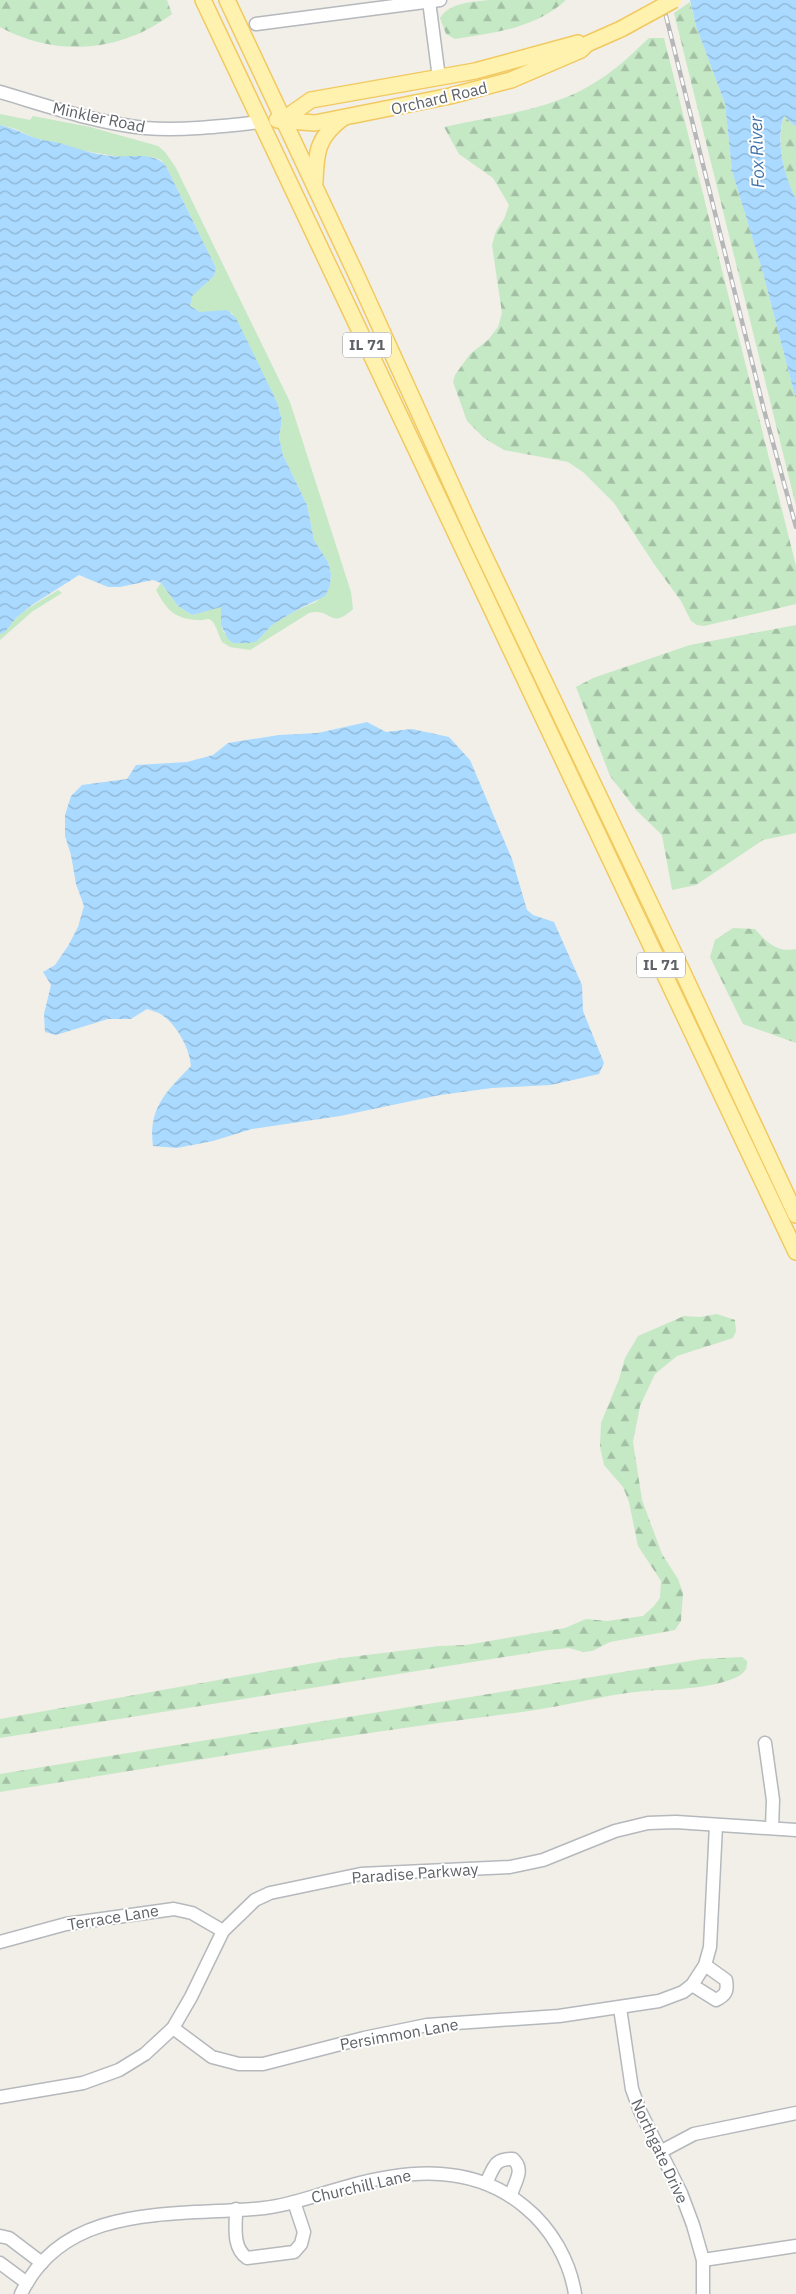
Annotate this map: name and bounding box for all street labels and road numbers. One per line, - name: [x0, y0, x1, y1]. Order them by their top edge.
- street label: Orchard Road: [389, 77, 489, 119]
- street label: Minkler Road: [51, 97, 147, 137]
- road number: IL 71: [343, 332, 391, 358]
- road number: IL 71: [637, 952, 685, 978]
- street label: Paradise Parkway: [351, 1859, 479, 1887]
- street label: Terrace Lane: [66, 1900, 160, 1934]
- street label: Persimmon Lane: [338, 2014, 460, 2054]
- street label: Northgate Drive: [627, 2096, 693, 2207]
- street label: Churchill Lane: [309, 2165, 413, 2207]

